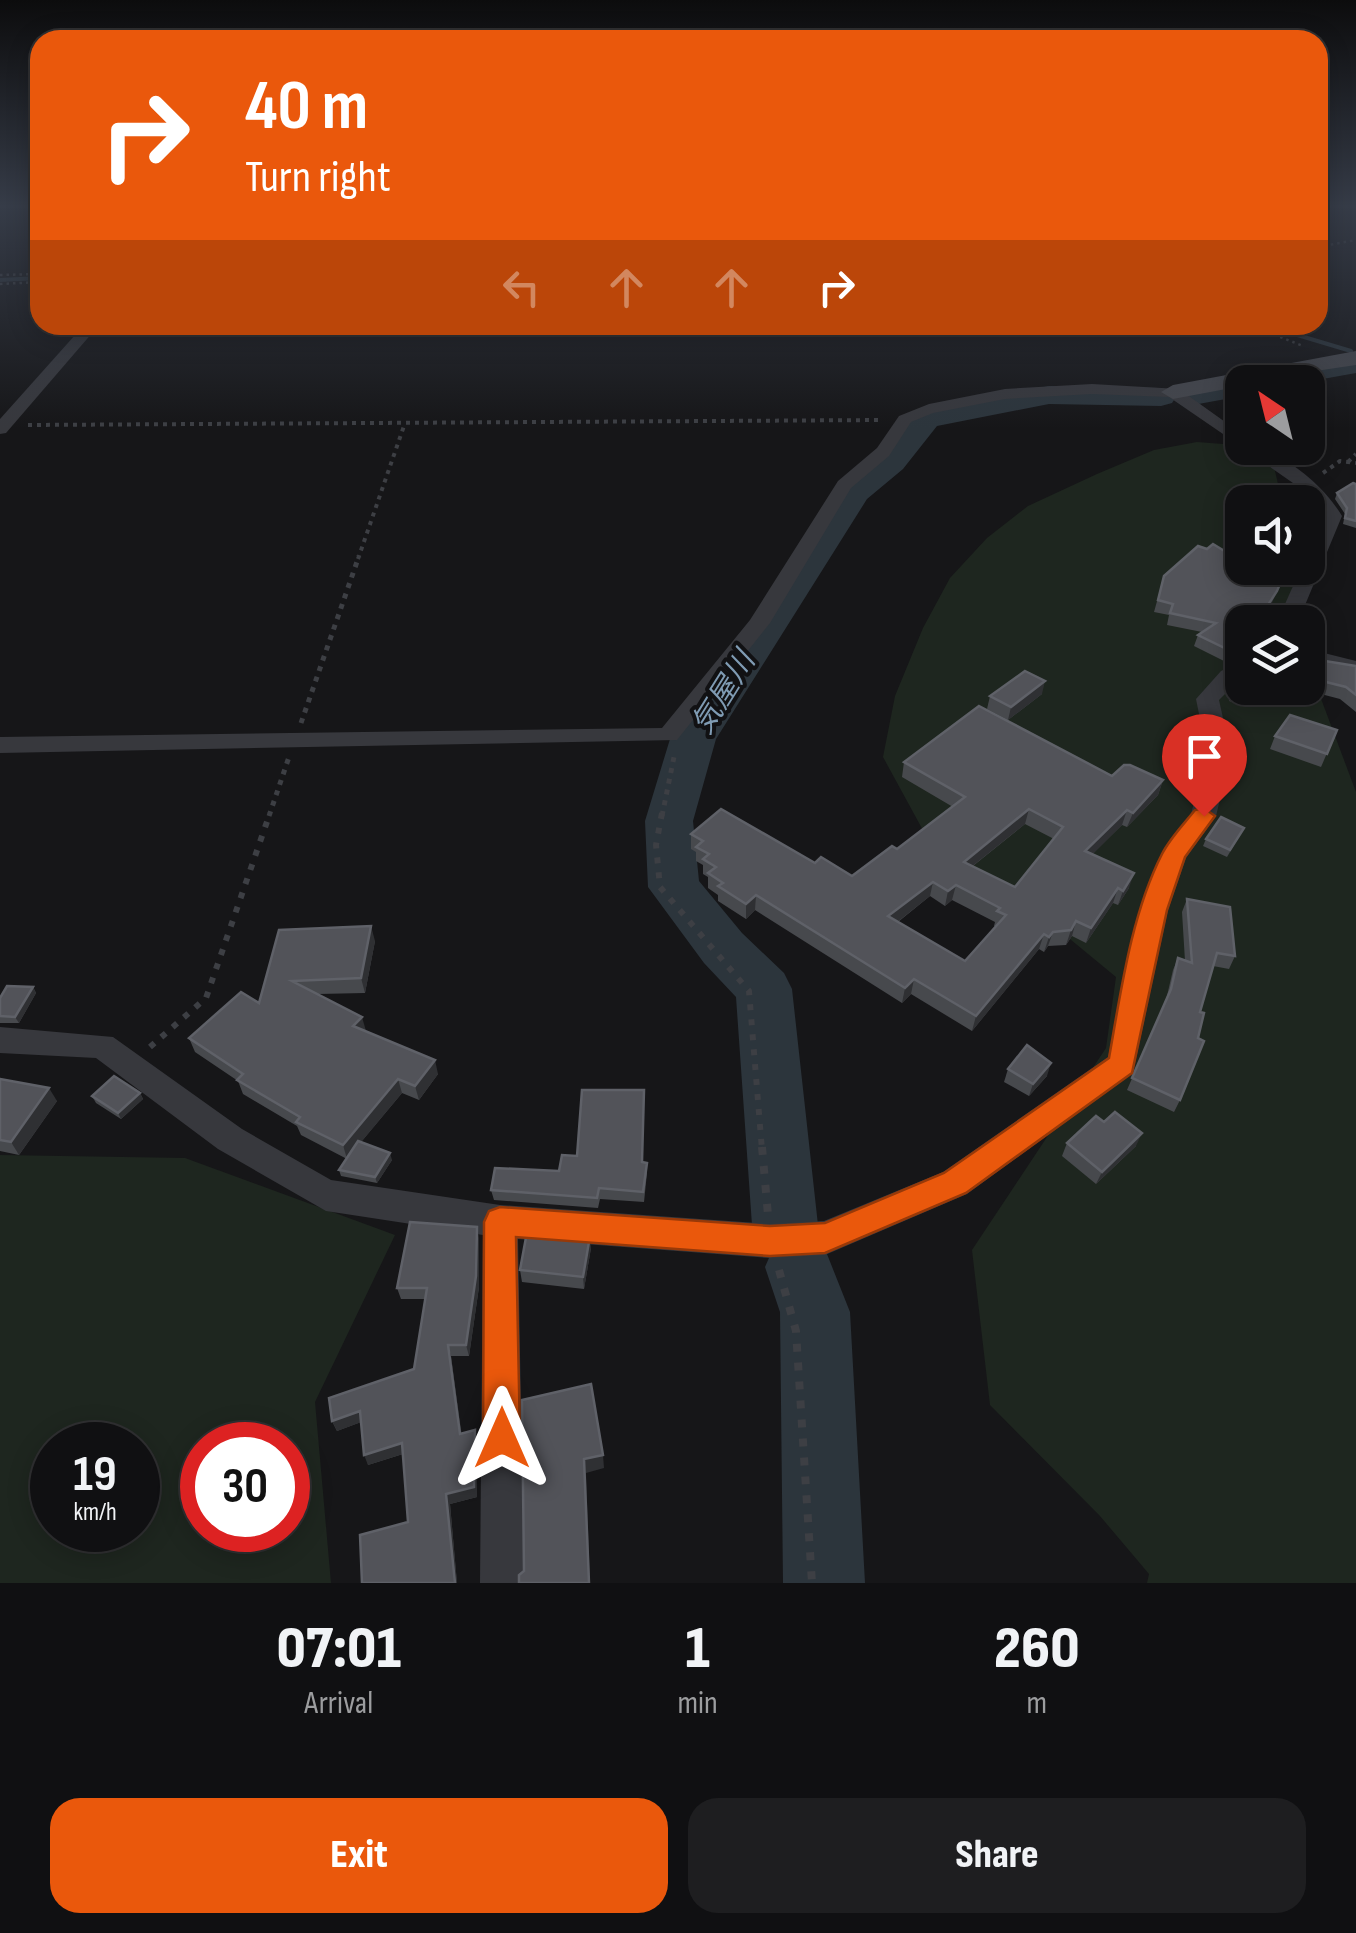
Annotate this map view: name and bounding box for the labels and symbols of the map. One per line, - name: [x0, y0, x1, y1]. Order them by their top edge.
- north arrow: [1225, 365, 1325, 465]
- water label: 気屋川: [685, 643, 765, 741]
- pin: [1162, 714, 1247, 817]
- position arrow: [450, 1386, 554, 1490]
- speed limit sign: 30: [180, 1422, 310, 1552]

